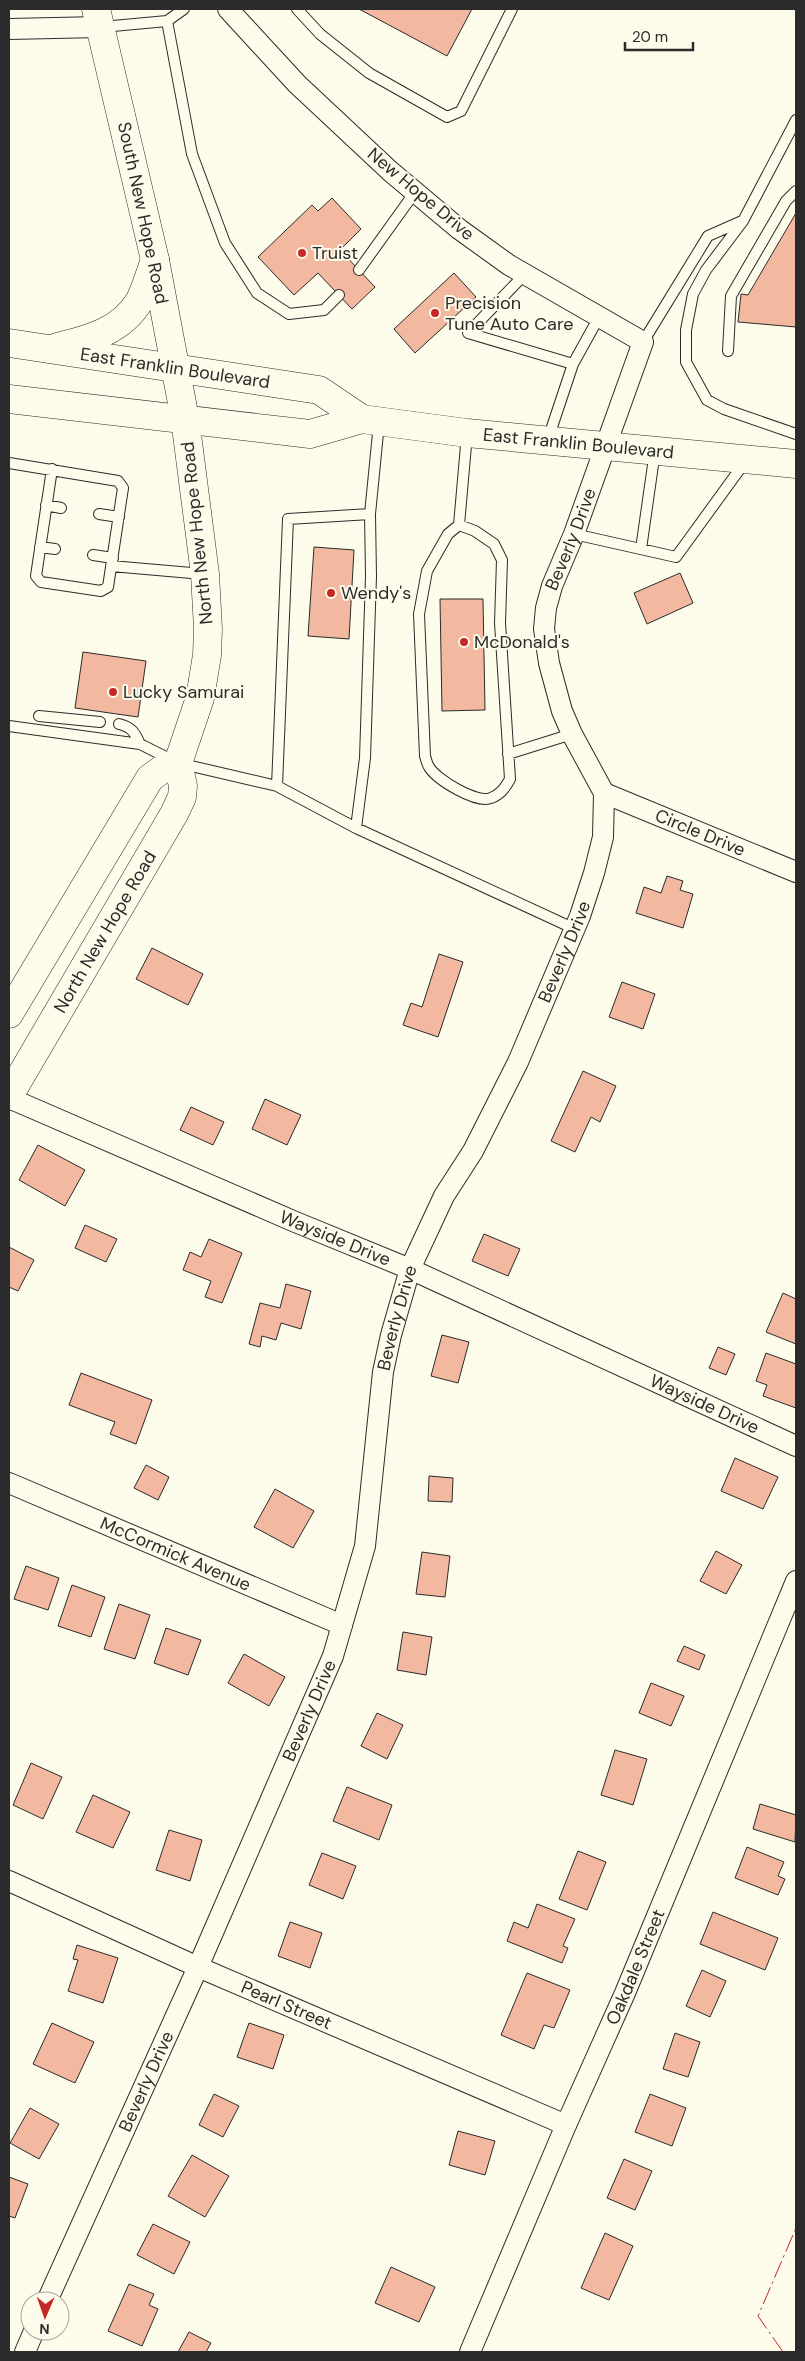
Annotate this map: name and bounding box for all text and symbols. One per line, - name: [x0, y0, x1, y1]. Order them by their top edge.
- scale bar: [625, 20, 692, 52]
- text: 20 m: [632, 27, 668, 47]
- street label: South New Hope Road: [112, 120, 174, 306]
- street label: New Hope Drive: [362, 142, 480, 246]
- place label: Truist: [312, 241, 358, 265]
- marker: Truist: [296, 247, 308, 259]
- place label: Precision Tune Auto Care: [445, 291, 573, 336]
- marker: Precision Tune Auto Care: [429, 307, 441, 319]
- street label: East Franklin Boulevard: [79, 342, 272, 394]
- street label: East Franklin Boulevard: [482, 423, 675, 464]
- street label: North New Hope Road: [175, 440, 219, 626]
- street label: Beverly Drive: [540, 485, 602, 594]
- place label: Wendy's: [341, 581, 411, 605]
- marker: Wendy's: [325, 587, 337, 599]
- place label: McDonald's: [474, 630, 570, 654]
- marker: McDonald's: [458, 636, 470, 648]
- place label: Lucky Samurai: [123, 680, 244, 704]
- marker: Lucky Samurai: [107, 686, 119, 698]
- street label: Circle Drive: [651, 803, 749, 862]
- street label: North New Hope Road: [48, 847, 162, 1018]
- street label: Beverly Drive: [533, 898, 596, 1006]
- street label: Wayside Drive: [276, 1205, 394, 1272]
- street label: Beverly Drive: [372, 1262, 422, 1373]
- street label: Wayside Drive: [646, 1369, 763, 1440]
- street label: McCormick Avenue: [97, 1511, 254, 1597]
- street label: Beverly Drive: [277, 1656, 342, 1765]
- street label: Oakdale Street: [600, 1906, 670, 2029]
- street label: Pearl Street: [237, 1975, 336, 2035]
- street label: Beverly Drive: [113, 2027, 179, 2136]
- north arrow: [20, 2291, 70, 2341]
- text: N: [39, 2320, 50, 2338]

